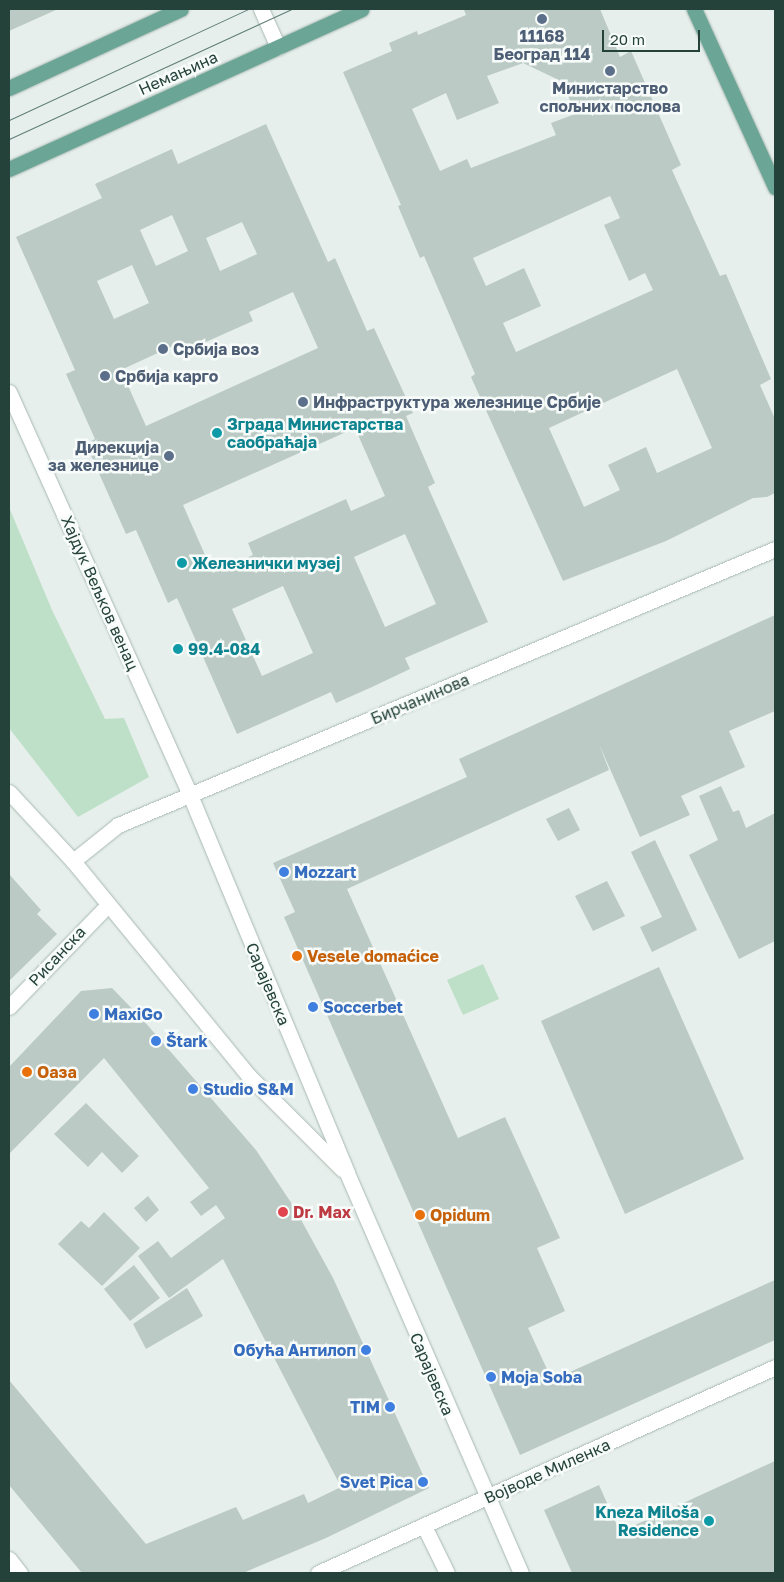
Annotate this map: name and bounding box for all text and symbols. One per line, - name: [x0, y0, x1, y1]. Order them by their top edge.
- marker: 11168 Београд 114: [536, 13, 548, 25]
- scale bar: [604, 20, 702, 52]
- place label: 11168 Београд 114: [494, 26, 590, 64]
- text: 20 m: [610, 30, 645, 48]
- street label: Немањина: [135, 47, 221, 99]
- marker: Министарство спољних послова: [604, 65, 616, 77]
- place label: Министарство спољних послова: [540, 78, 680, 116]
- place label: Србија воз: [173, 339, 259, 359]
- marker: Србија воз: [157, 343, 169, 355]
- place label: Србија карго: [115, 366, 218, 386]
- marker: Србија карго: [99, 370, 111, 382]
- place label: Инфраструктура железнице Србије: [313, 392, 601, 412]
- marker: Инфраструктура железнице Србије: [297, 396, 309, 408]
- place label: Зграда Министарства саобраћаја: [227, 414, 403, 452]
- marker: Зграда Министарства саобраћаја: [211, 427, 223, 439]
- place label: Дирекција за железнице: [48, 437, 159, 475]
- marker: Дирекција за железнице: [163, 450, 175, 462]
- street label: Хајдук Вељков венац: [57, 513, 143, 673]
- place label: Железнички музеј: [192, 553, 340, 573]
- marker: Железнички музеј: [176, 557, 188, 569]
- place label: 99.4-084: [188, 639, 260, 659]
- marker: 99.4-084: [172, 643, 184, 655]
- street label: Бирчанинова: [368, 670, 472, 728]
- place label: Mozzart: [294, 862, 356, 882]
- marker: Mozzart: [278, 866, 290, 878]
- street label: Рисанска: [25, 922, 89, 990]
- street label: Сарајевска: [242, 940, 294, 1028]
- place label: Vesele domaćice: [307, 946, 439, 966]
- marker: Vesele domaćice: [291, 950, 303, 962]
- place label: Soccerbet: [323, 997, 403, 1017]
- marker: Soccerbet: [307, 1001, 319, 1013]
- place label: MaxiGo: [104, 1004, 163, 1024]
- marker: MaxiGo: [88, 1008, 100, 1020]
- place label: Štark: [166, 1031, 208, 1051]
- marker: Štark: [150, 1035, 162, 1047]
- place label: Оаза: [37, 1062, 77, 1082]
- marker: Оаза: [21, 1066, 33, 1078]
- place label: Studio S&M: [203, 1079, 294, 1099]
- marker: Studio S&M: [187, 1083, 199, 1095]
- place label: Dr. Max: [293, 1202, 351, 1222]
- place label: Opidum: [430, 1205, 490, 1225]
- marker: Dr. Max: [277, 1206, 289, 1218]
- marker: Opidum: [414, 1209, 426, 1221]
- street label: Сарајевска: [406, 1330, 458, 1418]
- place label: Обућа Антилоп: [233, 1340, 356, 1360]
- marker: Обућа Антилоп: [360, 1344, 372, 1356]
- place label: Moja Soba: [501, 1367, 582, 1387]
- marker: Moja Soba: [485, 1371, 497, 1383]
- place label: TIM: [350, 1397, 380, 1417]
- marker: TIM: [384, 1401, 396, 1413]
- street label: Војводе Миленка: [481, 1435, 613, 1507]
- place label: Svet Pica: [340, 1472, 413, 1492]
- marker: Svet Pica: [417, 1476, 429, 1488]
- place label: Kneza Miloša Residence: [595, 1502, 699, 1540]
- marker: Kneza Miloša Residence: [703, 1515, 715, 1527]

